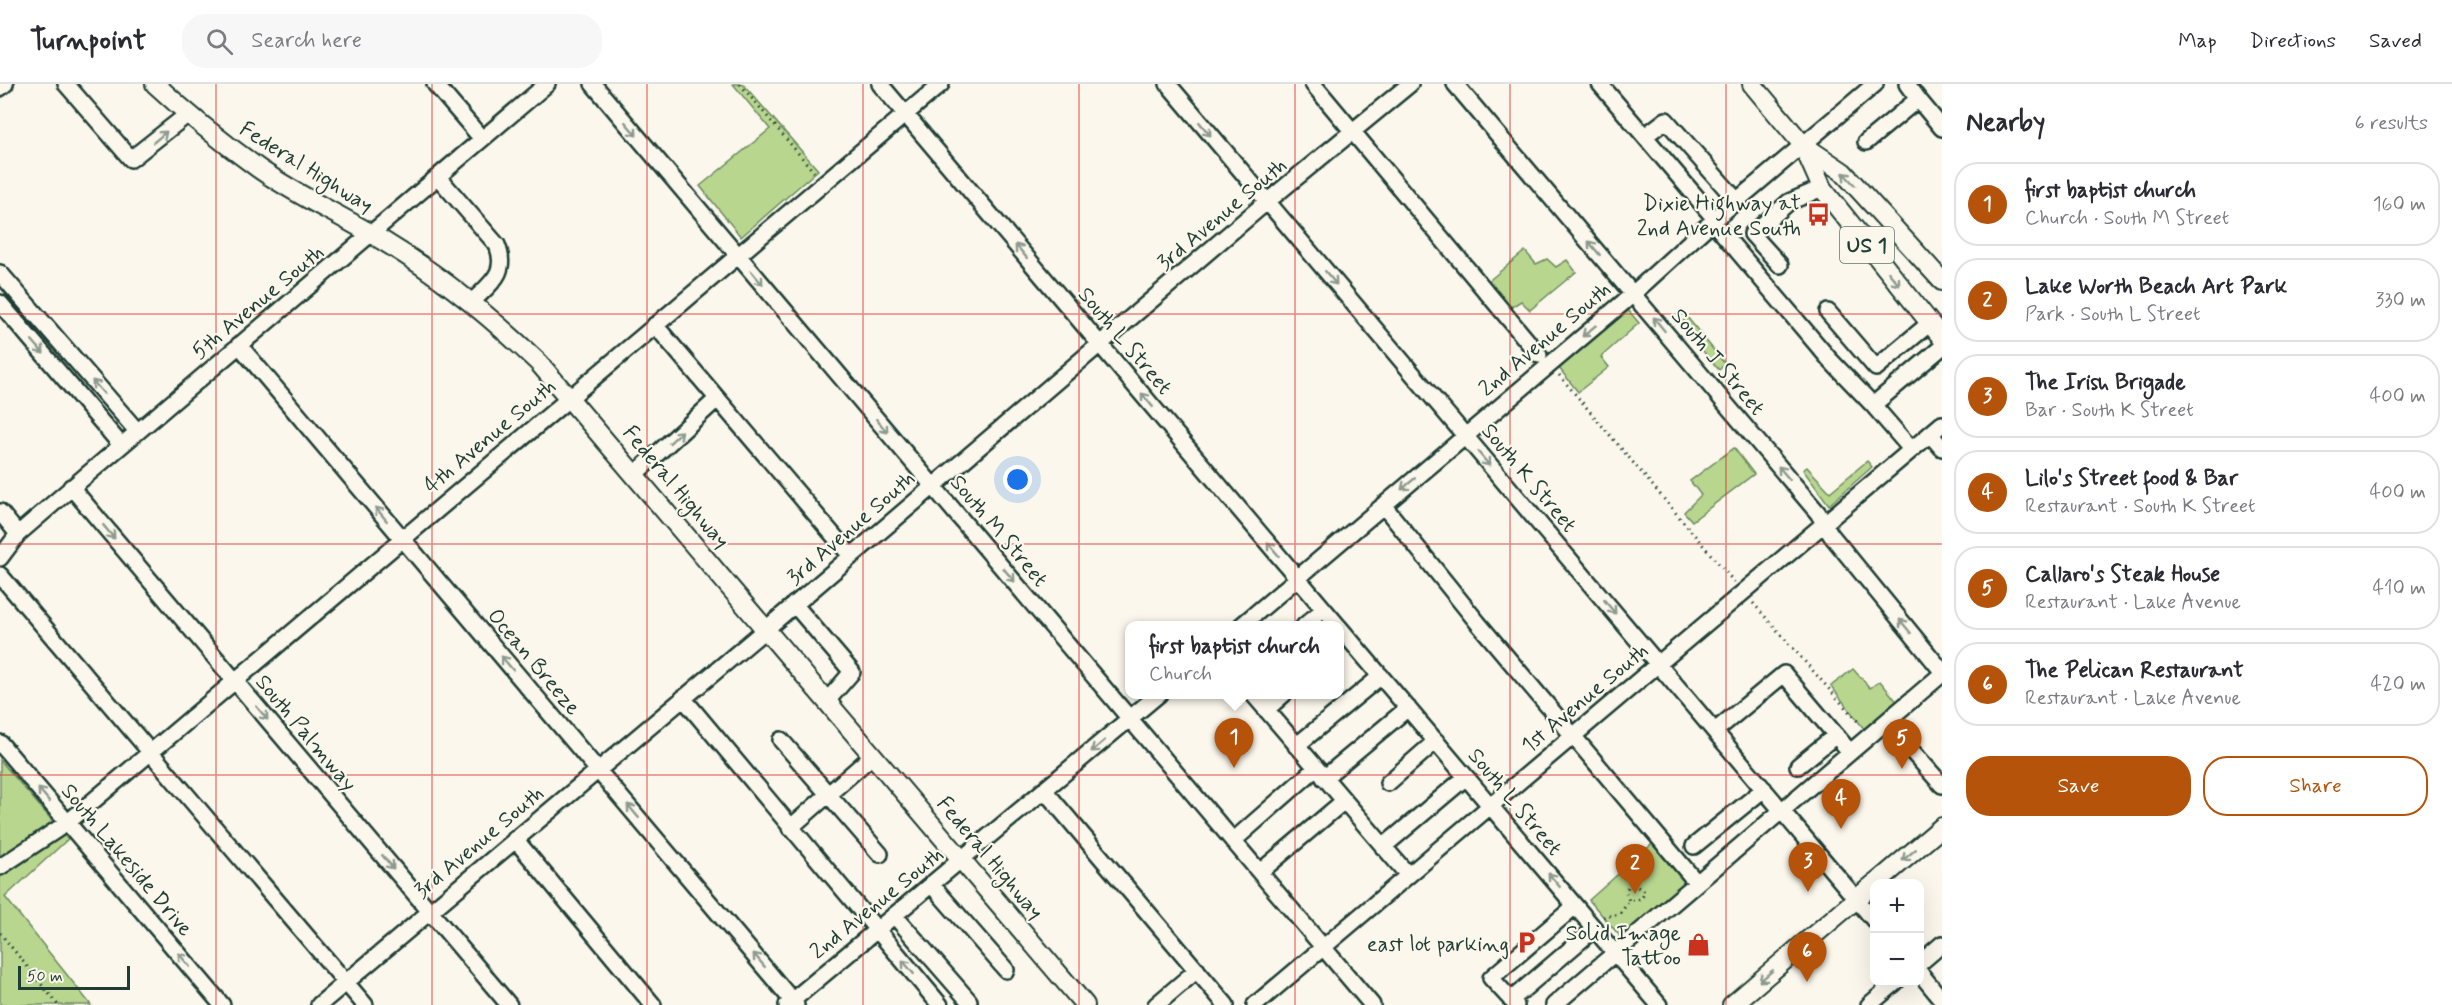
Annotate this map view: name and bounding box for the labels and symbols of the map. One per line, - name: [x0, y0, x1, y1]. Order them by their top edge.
- street label: Federal Highway: [232, 115, 378, 222]
- one-way arrow: [624, 121, 637, 137]
- one-way arrow: [1199, 121, 1212, 137]
- one-way arrow: [152, 130, 167, 144]
- street label: 3rd Avenue South: [1152, 152, 1293, 277]
- one-way arrow: [1842, 172, 1856, 187]
- place label: Dixie Highway at 2nd Avenue South: [1637, 190, 1801, 243]
- bus stop icon: Dixie Highway at 2nd Avenue South: [1806, 202, 1832, 228]
- road number: US 1: [1840, 227, 1894, 263]
- street label: 5th Avenue South: [186, 239, 330, 366]
- one-way arrow: [1587, 241, 1601, 256]
- one-way arrow: [1015, 243, 1028, 259]
- one-way arrow: [750, 270, 763, 286]
- one-way arrow: [1325, 270, 1338, 286]
- one-way arrow: [1888, 271, 1901, 287]
- street label: 2nd Avenue South: [1473, 276, 1617, 403]
- street label: South L Street: [1071, 282, 1178, 401]
- street label: South J Street: [1664, 303, 1771, 422]
- one-way arrow: [1652, 316, 1665, 332]
- one-way arrow: [1582, 324, 1597, 338]
- one-way arrow: [31, 339, 45, 354]
- street label: 4th Avenue South: [418, 373, 562, 500]
- one-way arrow: [92, 379, 105, 395]
- one-way arrow: [1141, 392, 1154, 408]
- one-way arrow: [876, 418, 889, 434]
- street label: South K Street: [1475, 418, 1582, 539]
- street label: Federal Highway: [614, 420, 735, 557]
- one-way arrow: [668, 430, 683, 444]
- one-way arrow: [1478, 450, 1491, 466]
- street label: 3rd Avenue South: [781, 465, 921, 592]
- your location: [1003, 465, 1032, 494]
- one-way arrow: [1777, 466, 1791, 481]
- street label: South M Street: [943, 469, 1054, 593]
- one-way arrow: [1401, 477, 1416, 491]
- one-way arrow: [374, 507, 388, 522]
- one-way arrow: [102, 524, 116, 539]
- one-way arrow: [1266, 542, 1280, 557]
- one-way arrow: [1002, 567, 1015, 583]
- one-way arrow: [1604, 599, 1617, 615]
- street label: Ocean Breeze: [481, 603, 586, 722]
- one-way arrow: [1898, 619, 1912, 634]
- street label: 1st Avenue South: [1516, 637, 1655, 760]
- one-way arrow: [501, 655, 514, 671]
- street label: South Palmway: [248, 669, 362, 797]
- one-way arrow: [255, 705, 269, 720]
- pin: 1: [1214, 718, 1254, 768]
- pin: 5: [1882, 720, 1922, 769]
- one-way arrow: [1090, 740, 1106, 753]
- street label: South L Street: [1461, 743, 1568, 862]
- street label: South Lakeside Drive: [54, 778, 199, 943]
- street label: 3rd Avenue South: [409, 780, 550, 905]
- pin: 4: [1822, 780, 1860, 829]
- one-way arrow: [38, 788, 51, 804]
- street label: Federal Highway: [928, 791, 1049, 928]
- one-way arrow: [626, 804, 640, 819]
- street label: 2nd Avenue South: [805, 841, 950, 966]
- pin: 3: [1788, 842, 1828, 892]
- pin: 2: [1616, 844, 1654, 894]
- one-way arrow: [1902, 848, 1917, 862]
- one-way arrow: [381, 854, 395, 869]
- one-way arrow: [1547, 872, 1560, 888]
- place label: Solid Image Tattoo: [1565, 920, 1681, 973]
- parking icon: east lot parking: [1514, 930, 1540, 956]
- place label: east lot parking: [1367, 931, 1509, 960]
- shop icon: Solid Image Tattoo: [1686, 932, 1712, 958]
- pin: 6: [1788, 932, 1826, 982]
- one-way arrow: [752, 952, 765, 968]
- one-way arrow: [177, 953, 191, 968]
- one-way arrow: [901, 960, 915, 975]
- scale bar: [18, 963, 130, 990]
- one-way arrow: [1759, 969, 1774, 983]

